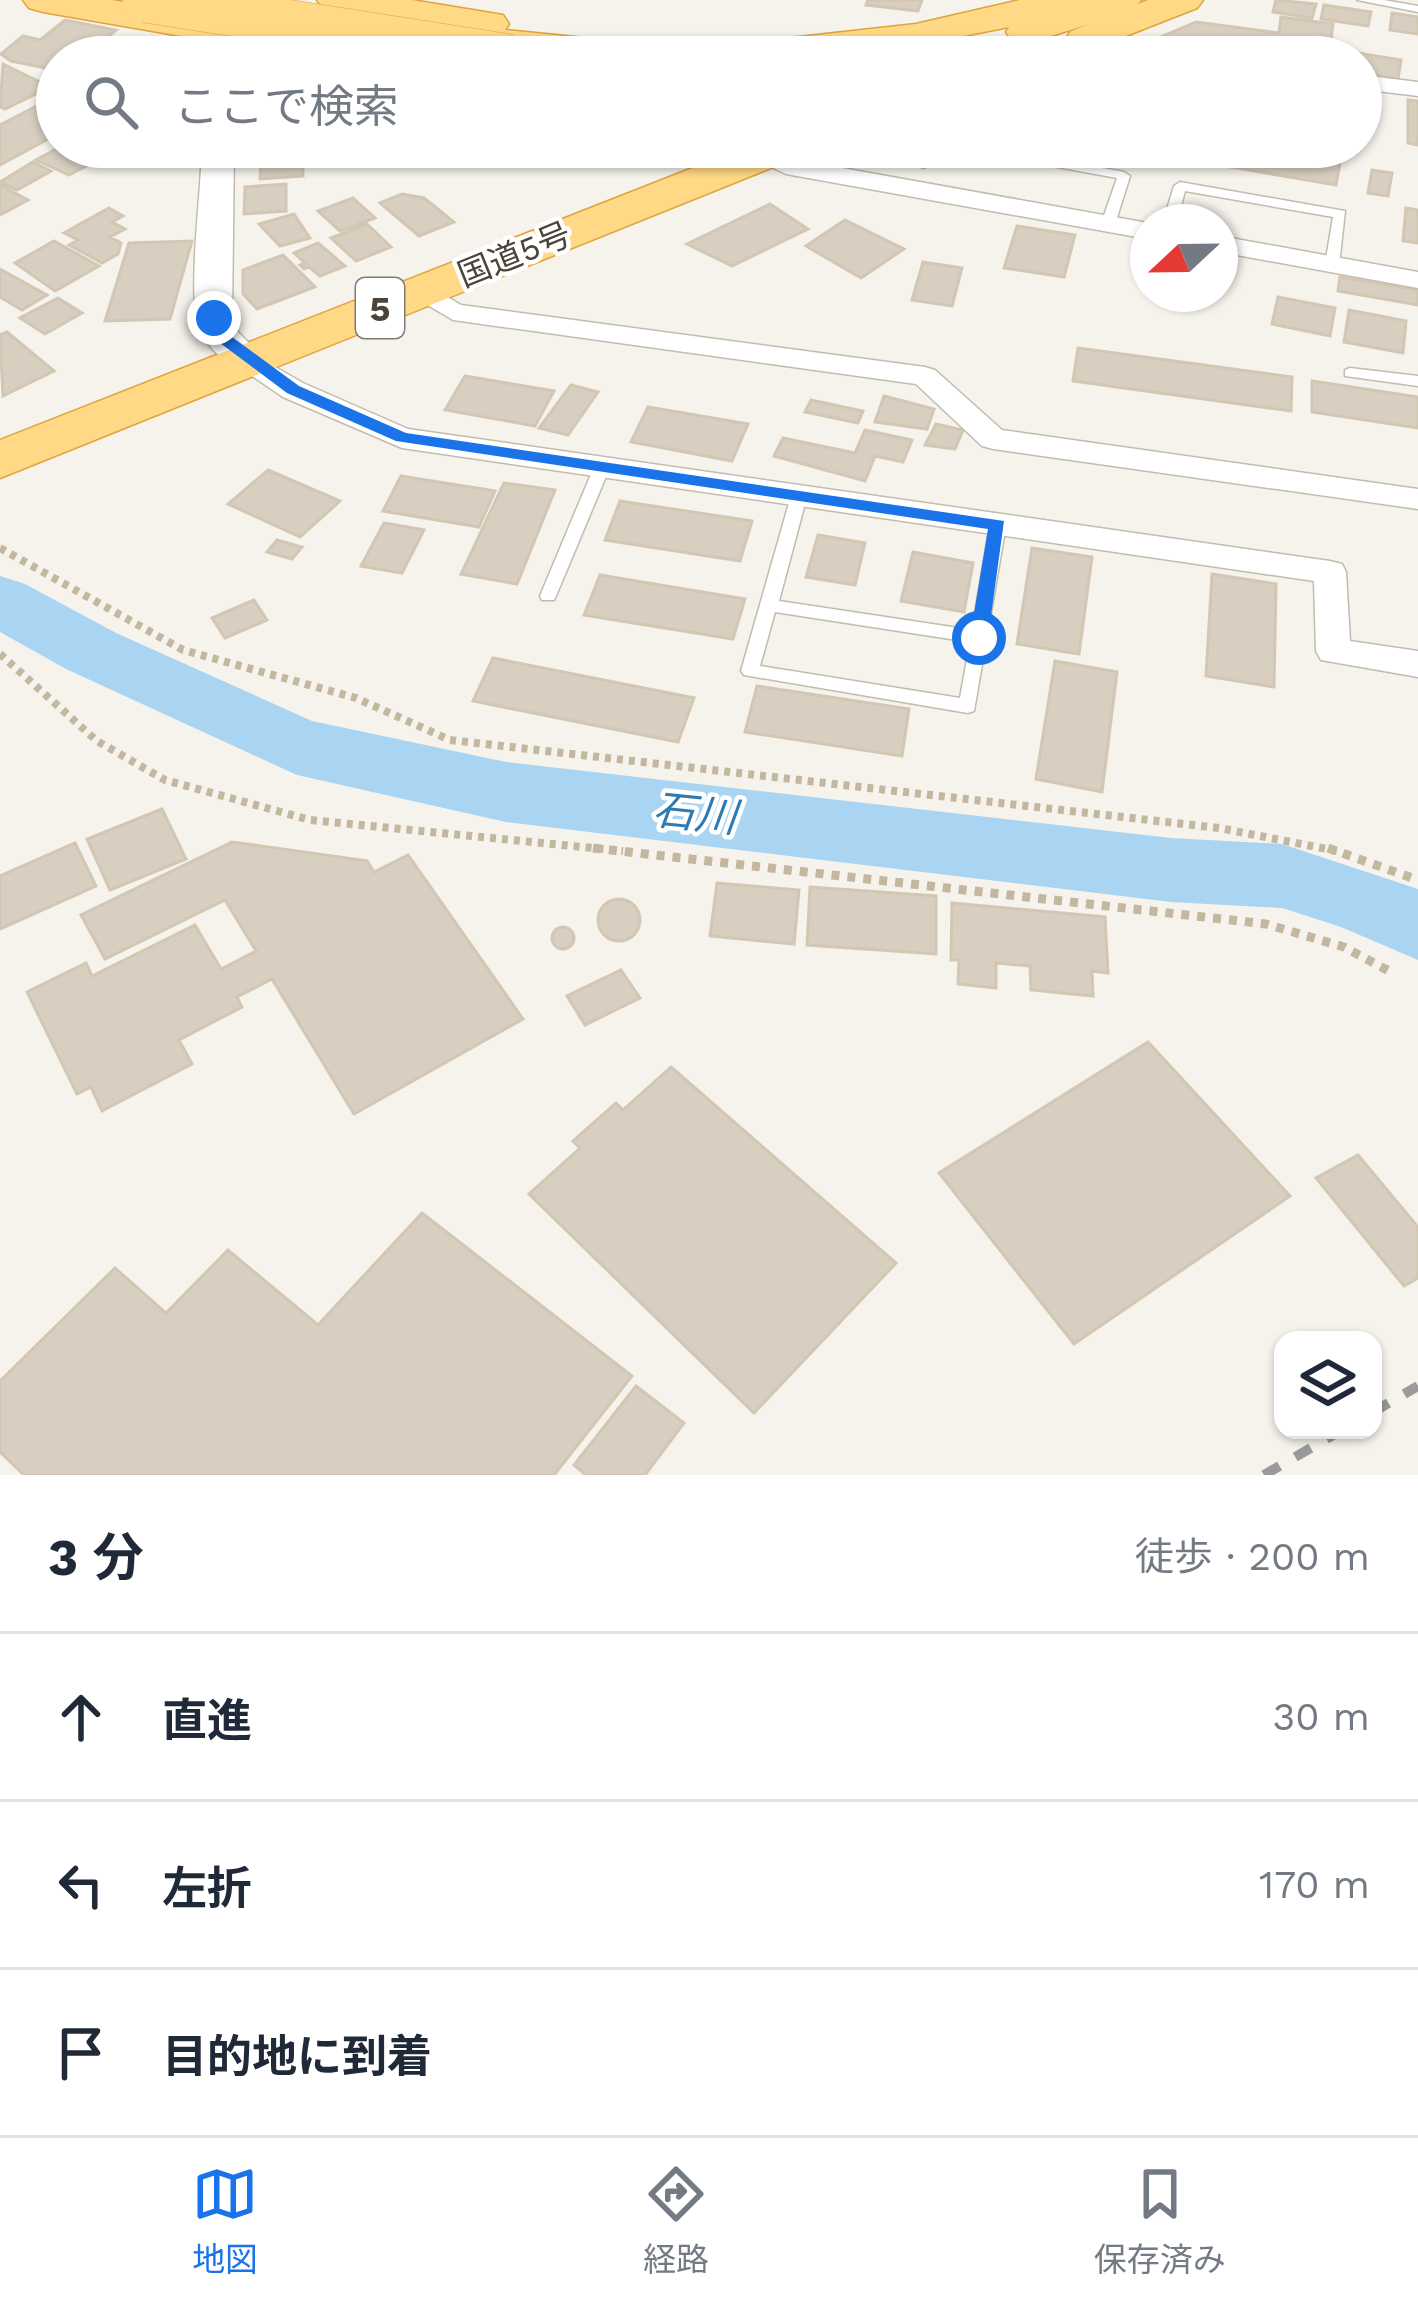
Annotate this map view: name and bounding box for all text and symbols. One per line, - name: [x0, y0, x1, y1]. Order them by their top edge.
- search box: [36, 36, 1382, 168]
- icon: search: [78, 69, 144, 135]
- text: ここで検索: [174, 80, 399, 133]
- north arrow: [1130, 204, 1238, 312]
- street label: 国道5号: [452, 214, 576, 295]
- road number: 5: [356, 278, 404, 338]
- route end: [187, 291, 241, 345]
- route start: [952, 611, 1006, 665]
- water label: 石川: [651, 785, 743, 843]
- map controls: [1274, 1331, 1382, 1439]
- button: layers: [1274, 1331, 1382, 1439]
- text: 3 分: [48, 1528, 144, 1587]
- text: 徒歩 · 200 m: [1135, 1534, 1370, 1579]
- icon: ahead: [48, 1684, 114, 1750]
- text: 直進: [162, 1694, 252, 1747]
- text: 30 m: [1273, 1694, 1370, 1739]
- icon: left: [48, 1852, 114, 1918]
- text: 左折: [162, 1862, 252, 1915]
- text: 170 m: [1259, 1862, 1370, 1907]
- icon: arrive: [48, 2020, 114, 2086]
- text: 目的地に到着: [162, 2030, 432, 2083]
- tab: 地図: [192, 2161, 258, 2281]
- tab: 経路: [643, 2161, 709, 2281]
- tab: 保存済み: [1094, 2161, 1226, 2281]

